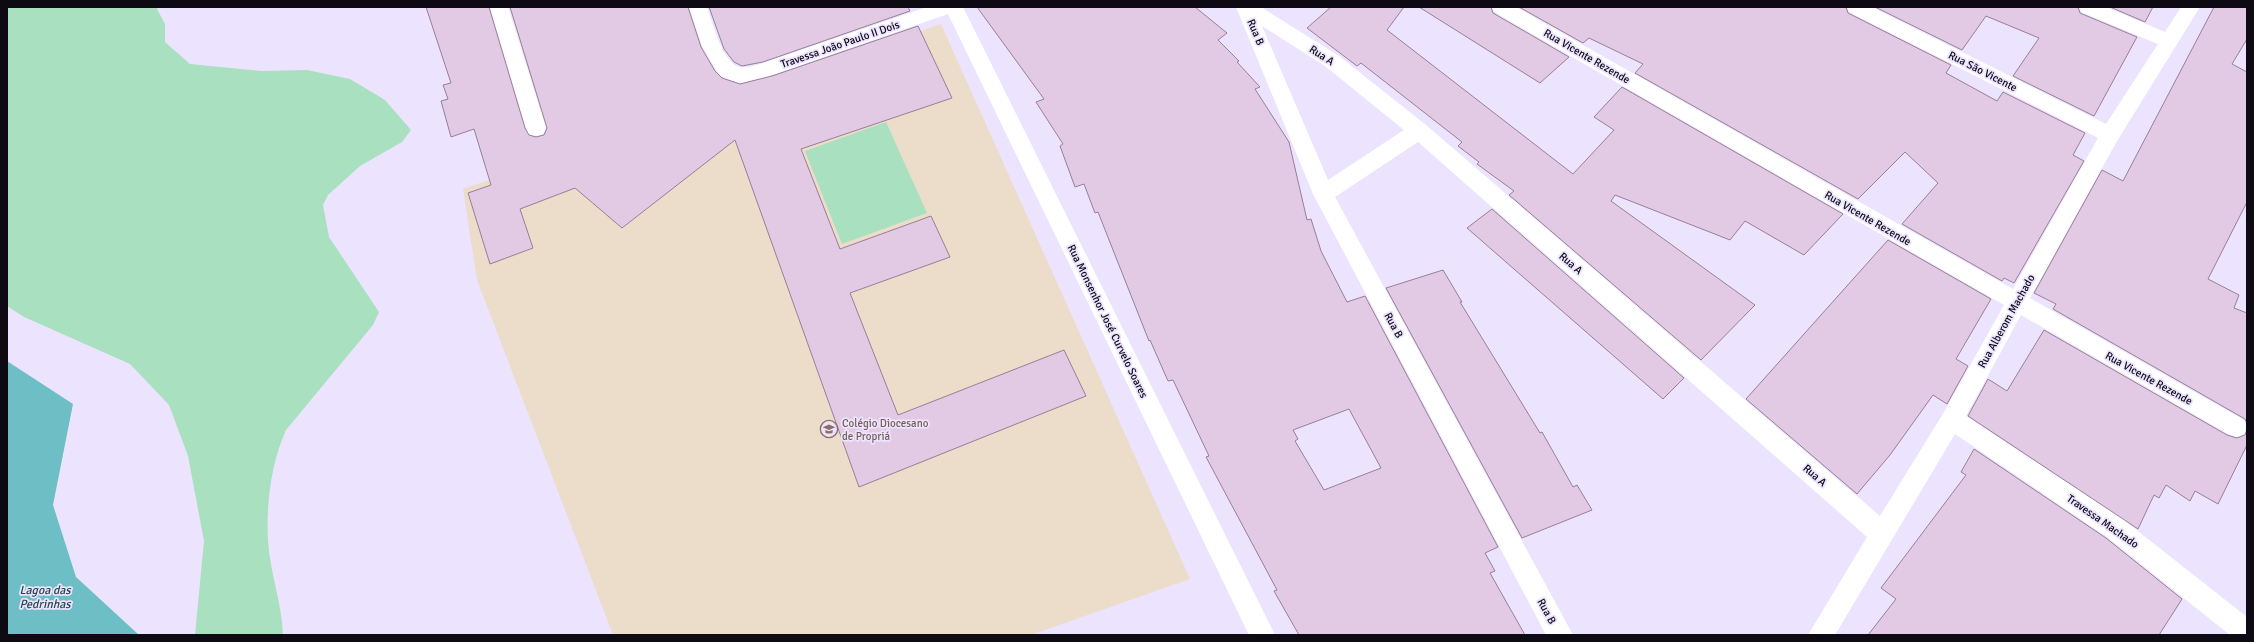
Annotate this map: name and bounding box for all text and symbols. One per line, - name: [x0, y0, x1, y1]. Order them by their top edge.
- street label: Rua B: [1244, 17, 1267, 47]
- street label: Travessa João Paulo II Dois: [779, 18, 902, 71]
- street label: Rua Vicente Rezende: [1541, 26, 1632, 86]
- street label: Rua A: [1307, 43, 1337, 68]
- street label: Rua São Vicente: [1946, 49, 2019, 94]
- street label: Rua Vicente Rezende: [1822, 188, 1913, 248]
- street label: Rua Monsenhor José Curvelo Soares: [1065, 242, 1151, 400]
- street label: Rua A: [1556, 250, 1585, 277]
- street label: Rua Alberom Machado: [1975, 272, 2038, 370]
- street label: Rua B: [1381, 310, 1406, 341]
- street label: Rua Vicente Rezende: [2103, 349, 2195, 408]
- place label: Colégio Diocesano de Propriá: [842, 417, 929, 443]
- school or university icon: Colégio Diocesano de Propriá: [819, 419, 839, 439]
- street label: Rua A: [1800, 462, 1829, 489]
- street label: Travessa Machado: [2064, 492, 2141, 551]
- water label: Lagoa das Pedrinhas: [19, 583, 72, 612]
- street label: Rua B: [1534, 596, 1559, 627]

